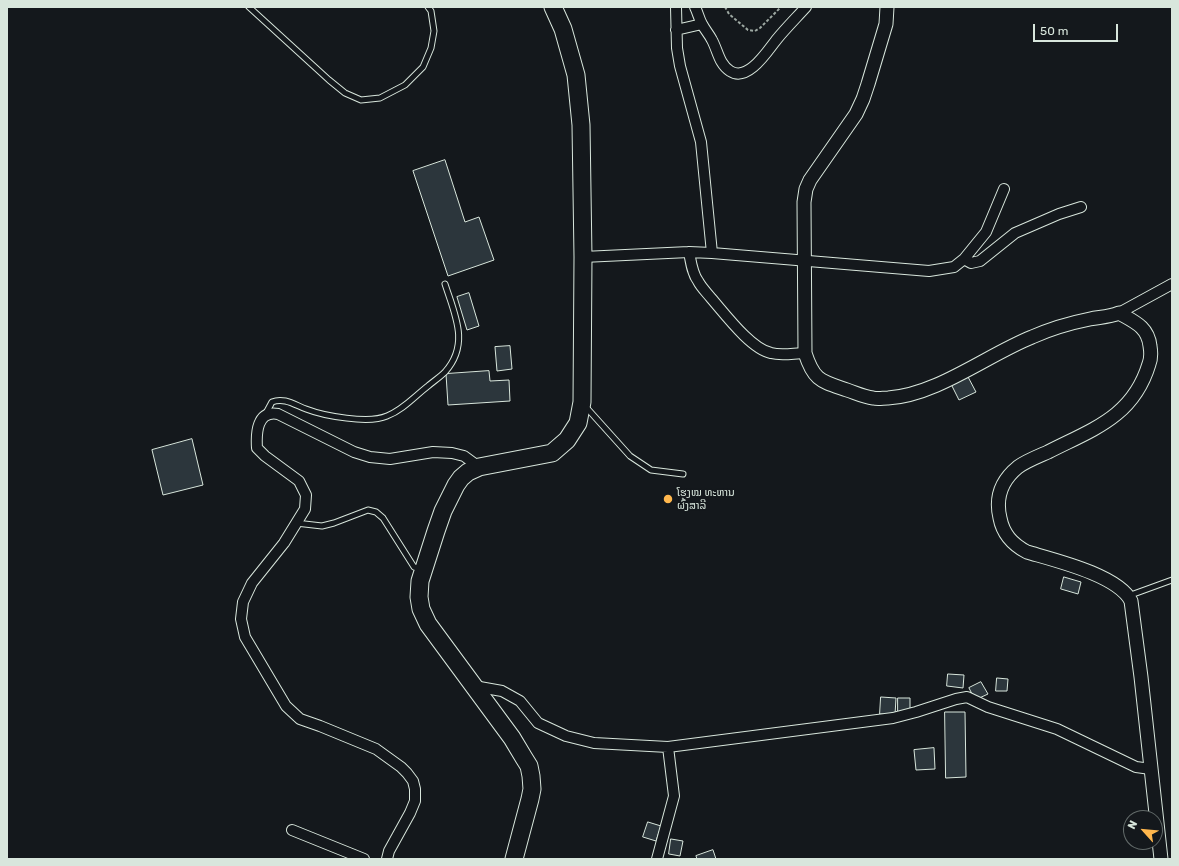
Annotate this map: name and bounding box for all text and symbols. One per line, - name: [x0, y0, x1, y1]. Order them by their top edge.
- scale bar: [1035, 16, 1120, 42]
- text: 50 m: [1040, 24, 1068, 38]
- place label: ໂຮງໝ ທະຫານ ຜົ້ງສາລີ: [677, 486, 735, 512]
- marker: ໂຮງໝ ທະຫານ ຜົ້ງສາລີ: [662, 493, 674, 505]
- north arrow: [1123, 810, 1163, 850]
- text: N: [1125, 818, 1140, 831]

